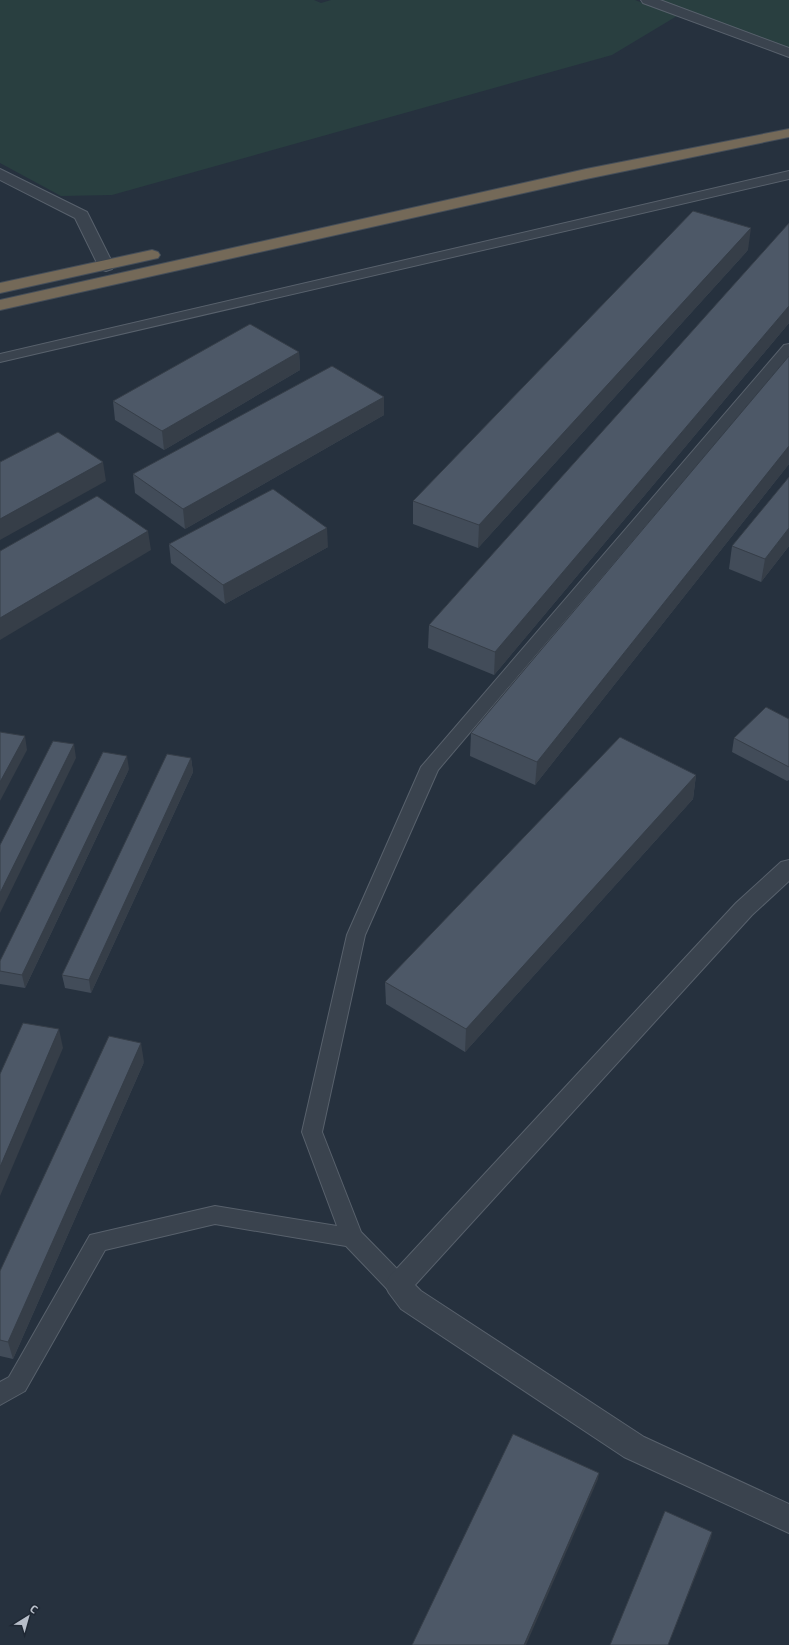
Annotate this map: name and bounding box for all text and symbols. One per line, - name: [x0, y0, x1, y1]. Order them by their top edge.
- north arrow: [8, 1597, 48, 1637]
- text: С: [28, 1601, 41, 1616]

